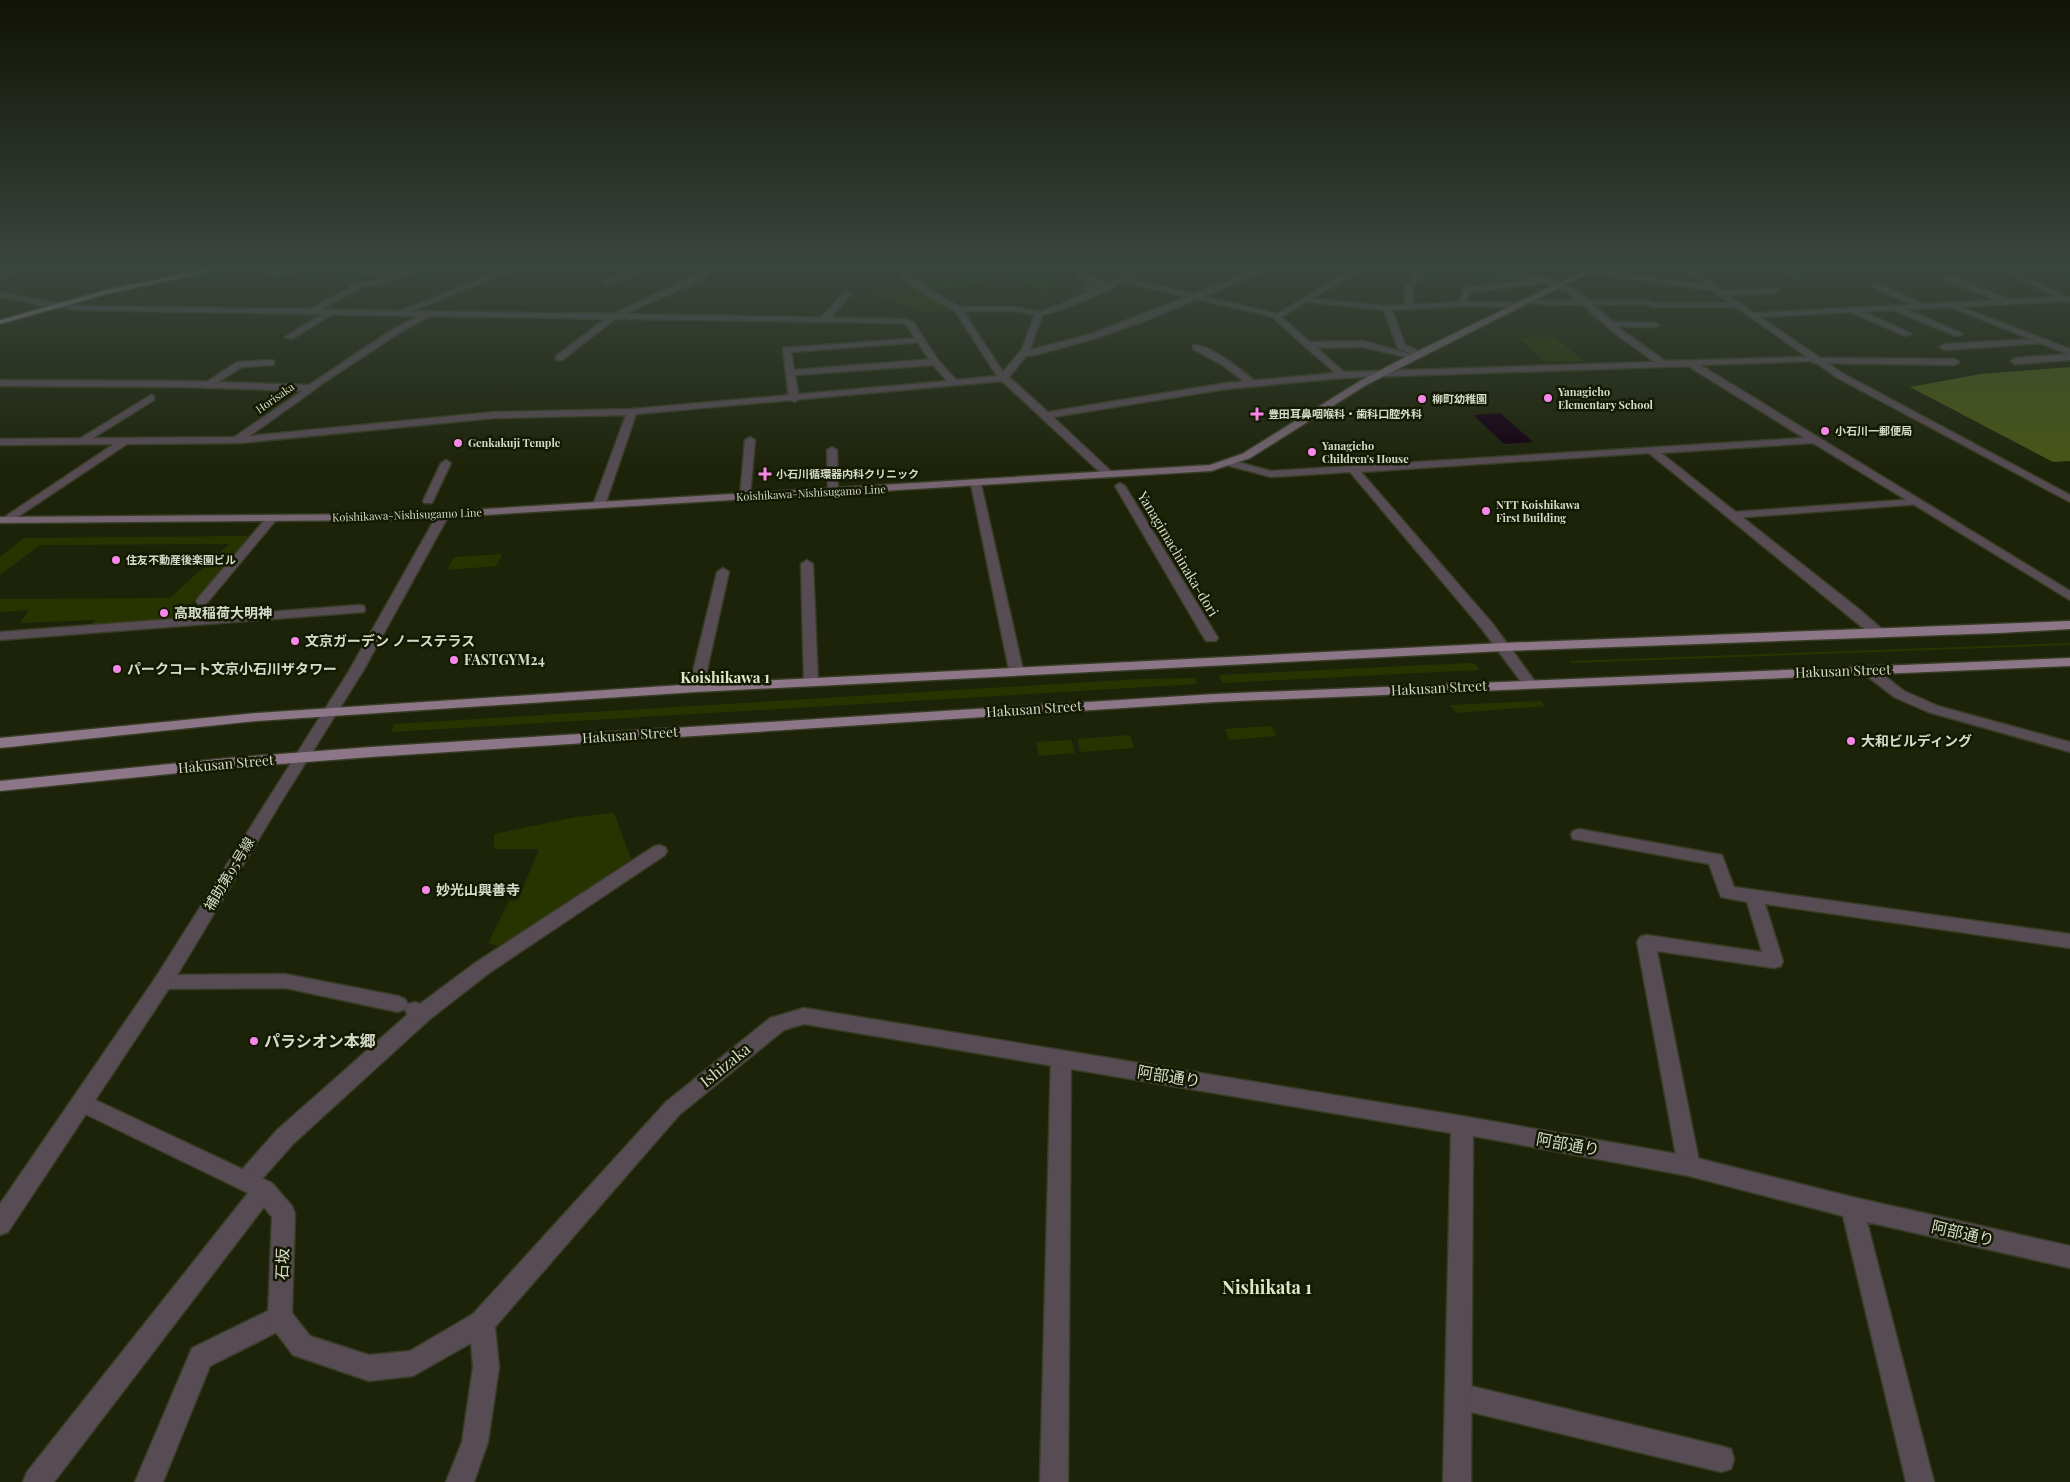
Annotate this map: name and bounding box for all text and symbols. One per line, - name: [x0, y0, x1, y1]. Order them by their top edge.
- street label: Horisaka: [252, 379, 297, 416]
- place label: Yanagicho Elementary School: [1557, 384, 1654, 412]
- place label: 柳町幼稚園: [1432, 391, 1487, 406]
- marker: Yanagicho Elementary School: [1542, 392, 1554, 404]
- marker: 柳町幼稚園: [1416, 393, 1428, 405]
- place label: 豊田耳鼻咽喉科・歯科口腔外科: [1268, 406, 1422, 421]
- marker: 豊田耳鼻咽喉科・歯科口腔外科: [1250, 407, 1264, 421]
- place label: 小石川一郵便局: [1835, 423, 1912, 438]
- marker: 小石川一郵便局: [1819, 425, 1831, 437]
- place label: Genkakuji Temple: [468, 435, 561, 450]
- marker: Genkakuji Temple: [452, 437, 464, 449]
- place label: Yanagicho Children's House: [1321, 438, 1409, 466]
- marker: Yanagicho Children's House: [1306, 446, 1318, 458]
- place label: 小石川循環器内科クリニック: [776, 466, 919, 481]
- marker: 小石川循環器内科クリニック: [758, 467, 772, 481]
- street label: Koishikawa-Nishisugamo Line: [736, 481, 887, 504]
- street label: Yanagimachinaka-dori: [1133, 487, 1223, 620]
- place label: NTT Koishikawa First Building: [1496, 497, 1580, 525]
- street label: Koishikawa-Nishisugamo Line: [332, 504, 483, 525]
- marker: NTT Koishikawa First Building: [1480, 505, 1492, 517]
- place label: 住友不動産後楽園ビル: [126, 552, 236, 567]
- marker: 住友不動産後楽園ビル: [110, 554, 122, 566]
- place label: 高取稲荷大明神: [174, 603, 272, 622]
- marker: 高取稲荷大明神: [158, 607, 170, 619]
- place label: 文京ガーデン ノーステラス: [305, 631, 475, 650]
- marker: 文京ガーデン ノーステラス: [289, 635, 301, 647]
- place label: FASTGYM24: [464, 650, 545, 669]
- marker: FASTGYM24: [448, 654, 460, 666]
- place label: パークコート文京小石川ザタワー: [127, 659, 337, 678]
- street label: Hakusan Street: [1795, 659, 1892, 682]
- marker: パークコート文京小石川ザタワー: [111, 663, 123, 675]
- district label: Koishikawa 1: [680, 667, 770, 687]
- street label: Hakusan Street: [1391, 675, 1488, 699]
- street label: Hakusan Street: [985, 696, 1084, 721]
- street label: Hakusan Street: [581, 722, 680, 747]
- place label: 大和ビルディング: [1861, 731, 1972, 750]
- marker: 大和ビルディング: [1845, 735, 1857, 747]
- street label: Hakusan Street: [177, 750, 276, 777]
- street label: 補助第95号線: [199, 833, 258, 914]
- place label: 妙光山興善寺: [436, 880, 520, 899]
- marker: 妙光山興善寺: [420, 884, 432, 896]
- place label: パラシオン本郷: [264, 1030, 376, 1051]
- marker: パラシオン本郷: [248, 1035, 260, 1047]
- street label: Ishizaka: [695, 1038, 754, 1091]
- street label: 阿部通り: [1136, 1060, 1202, 1091]
- street label: 阿部通り: [1535, 1128, 1601, 1159]
- street label: 阿部通り: [1930, 1215, 1997, 1250]
- street label: 石坂: [270, 1248, 293, 1280]
- district label: Nishikata 1: [1222, 1275, 1312, 1299]

